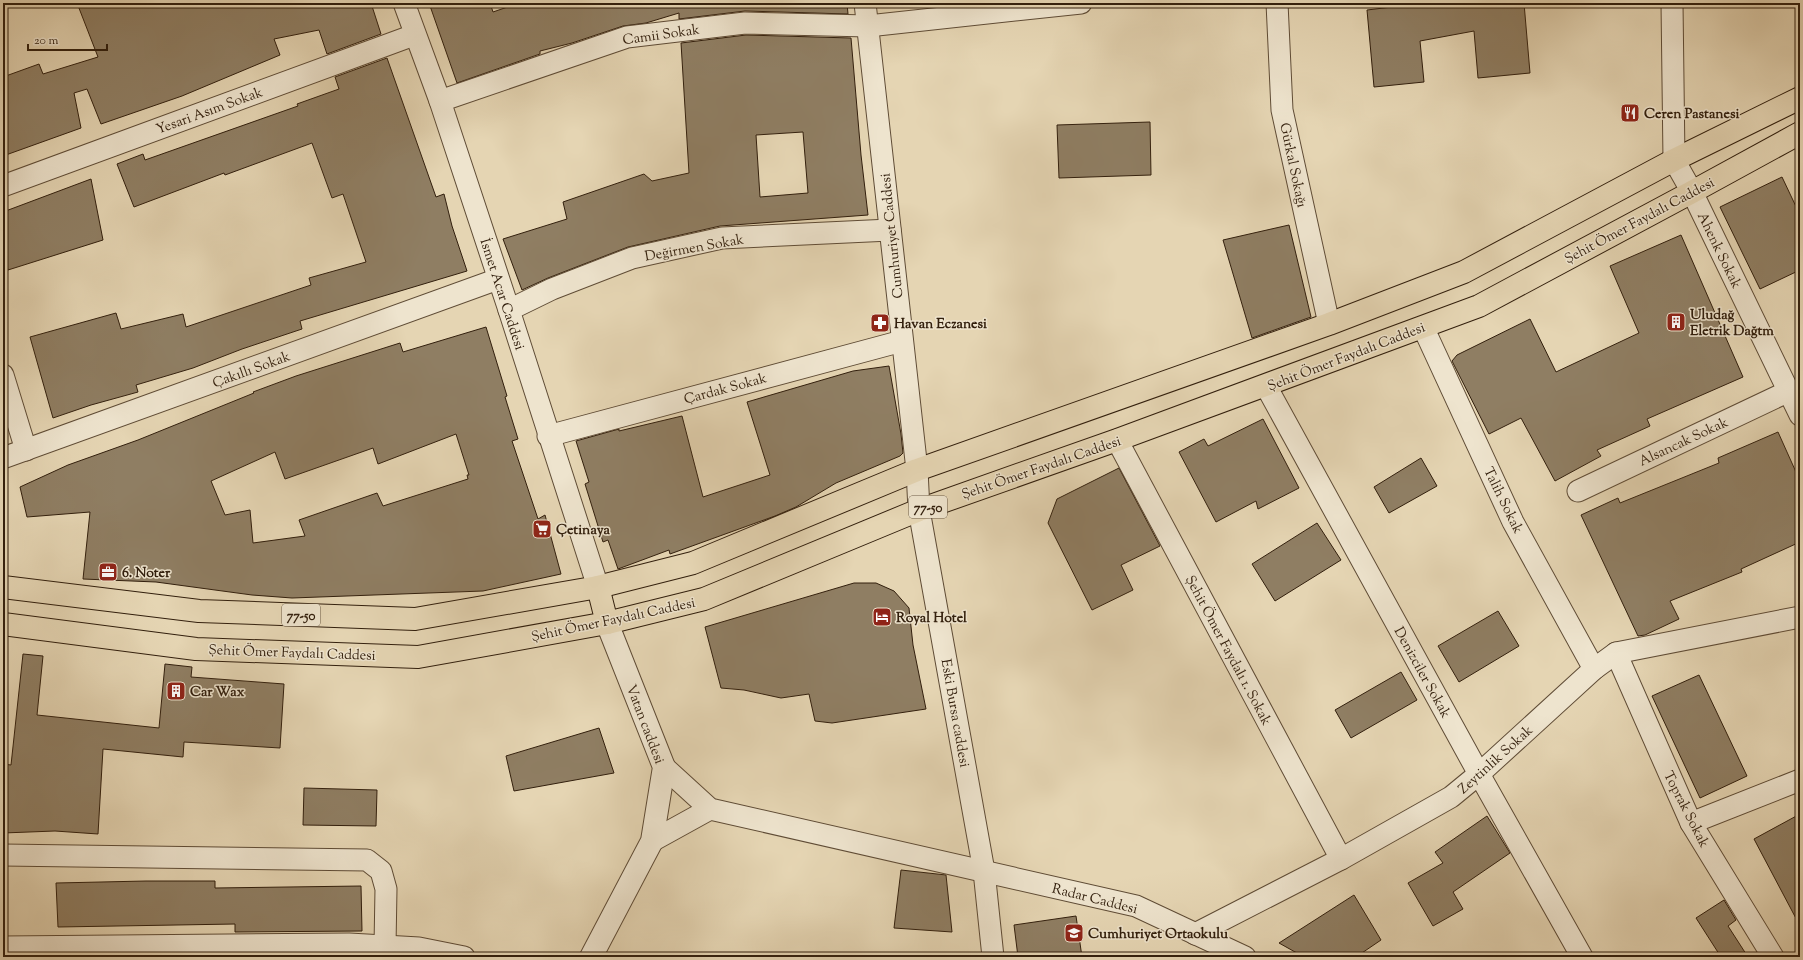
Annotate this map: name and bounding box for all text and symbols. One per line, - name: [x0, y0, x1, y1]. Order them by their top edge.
- street label: Camii Sokak: [621, 21, 702, 51]
- scale bar: [28, 26, 107, 52]
- text: 20 m: [34, 32, 59, 50]
- street label: Yesari Asım Sokak: [154, 83, 266, 140]
- restaurant icon: Ceren Pastanesi: [1619, 102, 1641, 124]
- place label: Ceren Pastanesi: [1644, 105, 1740, 125]
- street label: Gürkal Sokağı: [1273, 121, 1311, 210]
- street label: Cumhuriyet Caddesi: [876, 172, 910, 299]
- street label: Şehit Ömer Faydalı Caddesi: [1561, 173, 1719, 270]
- street label: Ahenk Sokak: [1691, 209, 1745, 293]
- street label: Değirmen Sokak: [643, 230, 746, 268]
- street label: İsmet Acar Caddesi: [474, 236, 529, 353]
- place label: Uludağ Eletrik Dağtm: [1690, 306, 1774, 342]
- building icon: Uludağ Eletrik Dağtm: [1665, 311, 1687, 333]
- pharmacy icon: Havan Eczanesi: [869, 312, 891, 334]
- place label: Havan Eczanesi: [894, 315, 987, 335]
- street label: Şehit Ömer Faydalı Caddesi: [1265, 318, 1428, 397]
- street label: Çakıllı Sokak: [210, 347, 294, 394]
- street label: Çardak Sokak: [682, 369, 770, 411]
- street label: Alsancak Sokak: [1636, 413, 1732, 472]
- street label: Şehit Ömer Faydalı Caddesi: [959, 431, 1124, 506]
- street label: Talih Sokak: [1477, 464, 1527, 538]
- road number: 77-50: [909, 496, 947, 518]
- supermarket icon: Çetinaya: [531, 518, 553, 540]
- place label: Çetinaya: [556, 521, 611, 541]
- office icon: 6. Noter: [97, 561, 119, 583]
- place label: 6. Noter: [122, 564, 171, 584]
- street label: Şehit Ömer Faydalı 1. Sokak: [1179, 572, 1276, 730]
- street label: Şehit Ömer Faydalı Caddesi: [529, 593, 697, 648]
- road number: 77-50: [282, 604, 320, 626]
- hotel icon: Royal Hotel: [871, 606, 893, 628]
- place label: Royal Hotel: [896, 609, 967, 629]
- street label: Denizciler Sokak: [1388, 624, 1455, 723]
- street label: Şehit Ömer Faydalı Caddesi: [208, 640, 376, 667]
- street label: Eski Bursa caddesi: [935, 658, 973, 769]
- building icon: Car Wax: [165, 680, 187, 702]
- street label: Vatan caddesi: [620, 682, 668, 767]
- place label: Car Wax: [190, 683, 245, 703]
- street label: Zeytinlik Sokak: [1455, 721, 1538, 799]
- street label: Toprak Sokak: [1657, 768, 1713, 852]
- street label: Radar Caddesi: [1050, 880, 1139, 920]
- school or university icon: Cumhuriyet Ortaokulu: [1063, 922, 1085, 944]
- place label: Cumhuriyet Ortaokulu: [1088, 925, 1229, 945]

